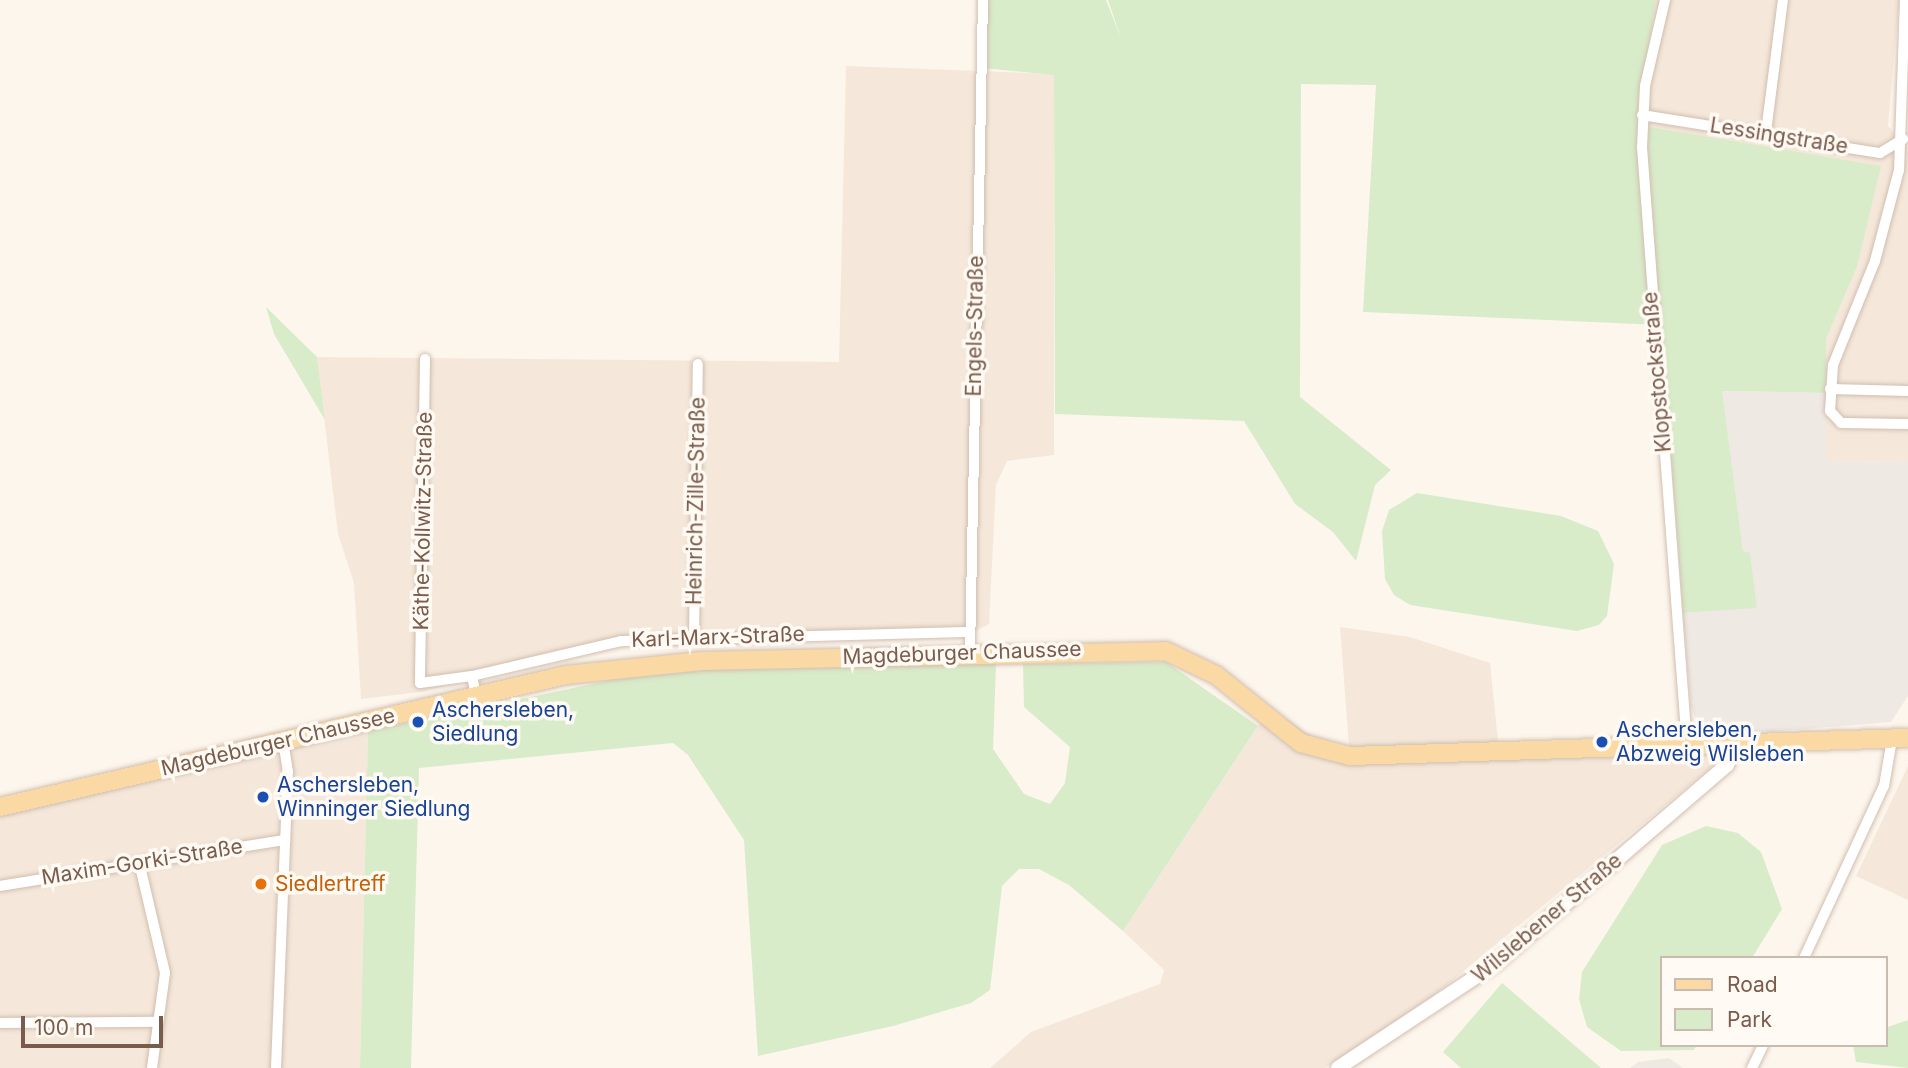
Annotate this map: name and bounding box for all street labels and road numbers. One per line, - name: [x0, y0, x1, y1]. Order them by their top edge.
- street label: Lessingstraße: [1708, 113, 1850, 159]
- street label: Engels-Straße: [961, 255, 989, 397]
- street label: Klopstockstraße: [1637, 291, 1677, 453]
- street label: Heinrich-Zille-Straße: [682, 397, 710, 605]
- street label: Käthe-Kollwitz-Straße: [408, 411, 438, 631]
- street label: Karl-Marx-Straße: [631, 621, 805, 653]
- street label: Magdeburger Chaussee: [842, 636, 1082, 670]
- street label: Magdeburger Chaussee: [159, 703, 397, 781]
- street label: Maxim-Gorki-Straße: [40, 834, 244, 890]
- street label: Wilslebener Straße: [1467, 848, 1627, 988]

